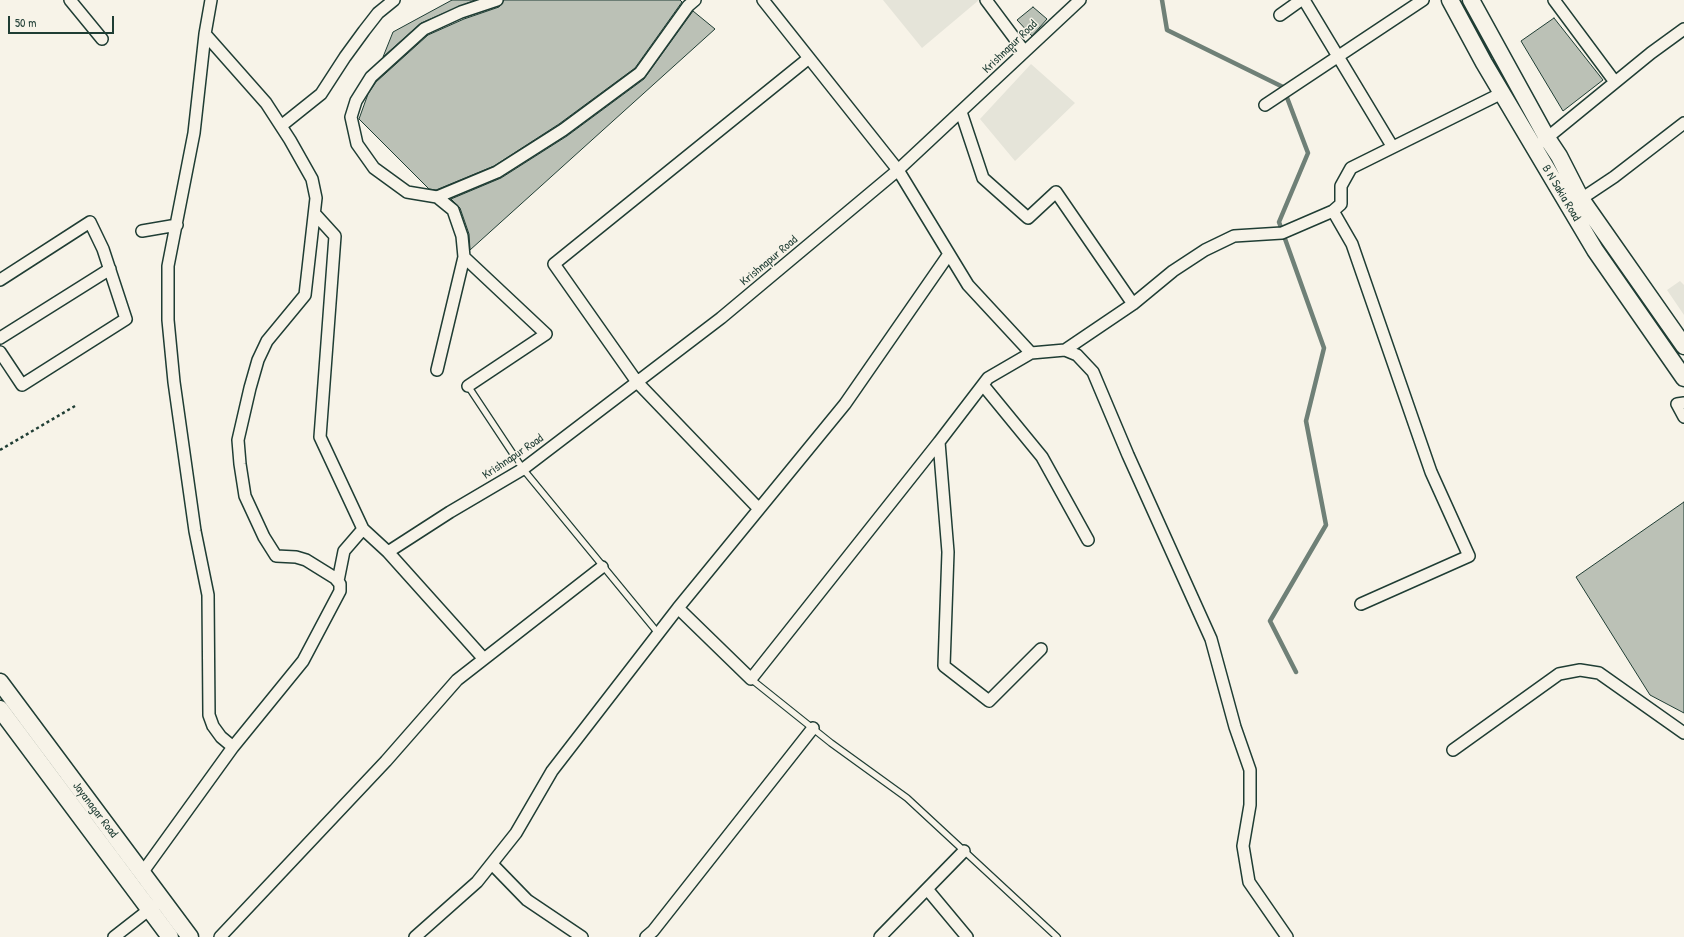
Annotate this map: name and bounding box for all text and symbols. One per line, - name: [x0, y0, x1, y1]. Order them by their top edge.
- scale bar: [10, 8, 116, 34]
- text: 50 m: [15, 14, 36, 31]
- street label: Krishnapur Road: [980, 17, 1040, 77]
- street label: B N Sakia Road: [1539, 162, 1583, 224]
- street label: Krishnapur Road: [737, 233, 801, 289]
- street label: Krishnapur Road: [480, 431, 546, 483]
- street label: Jayanagar Road: [69, 779, 121, 841]

